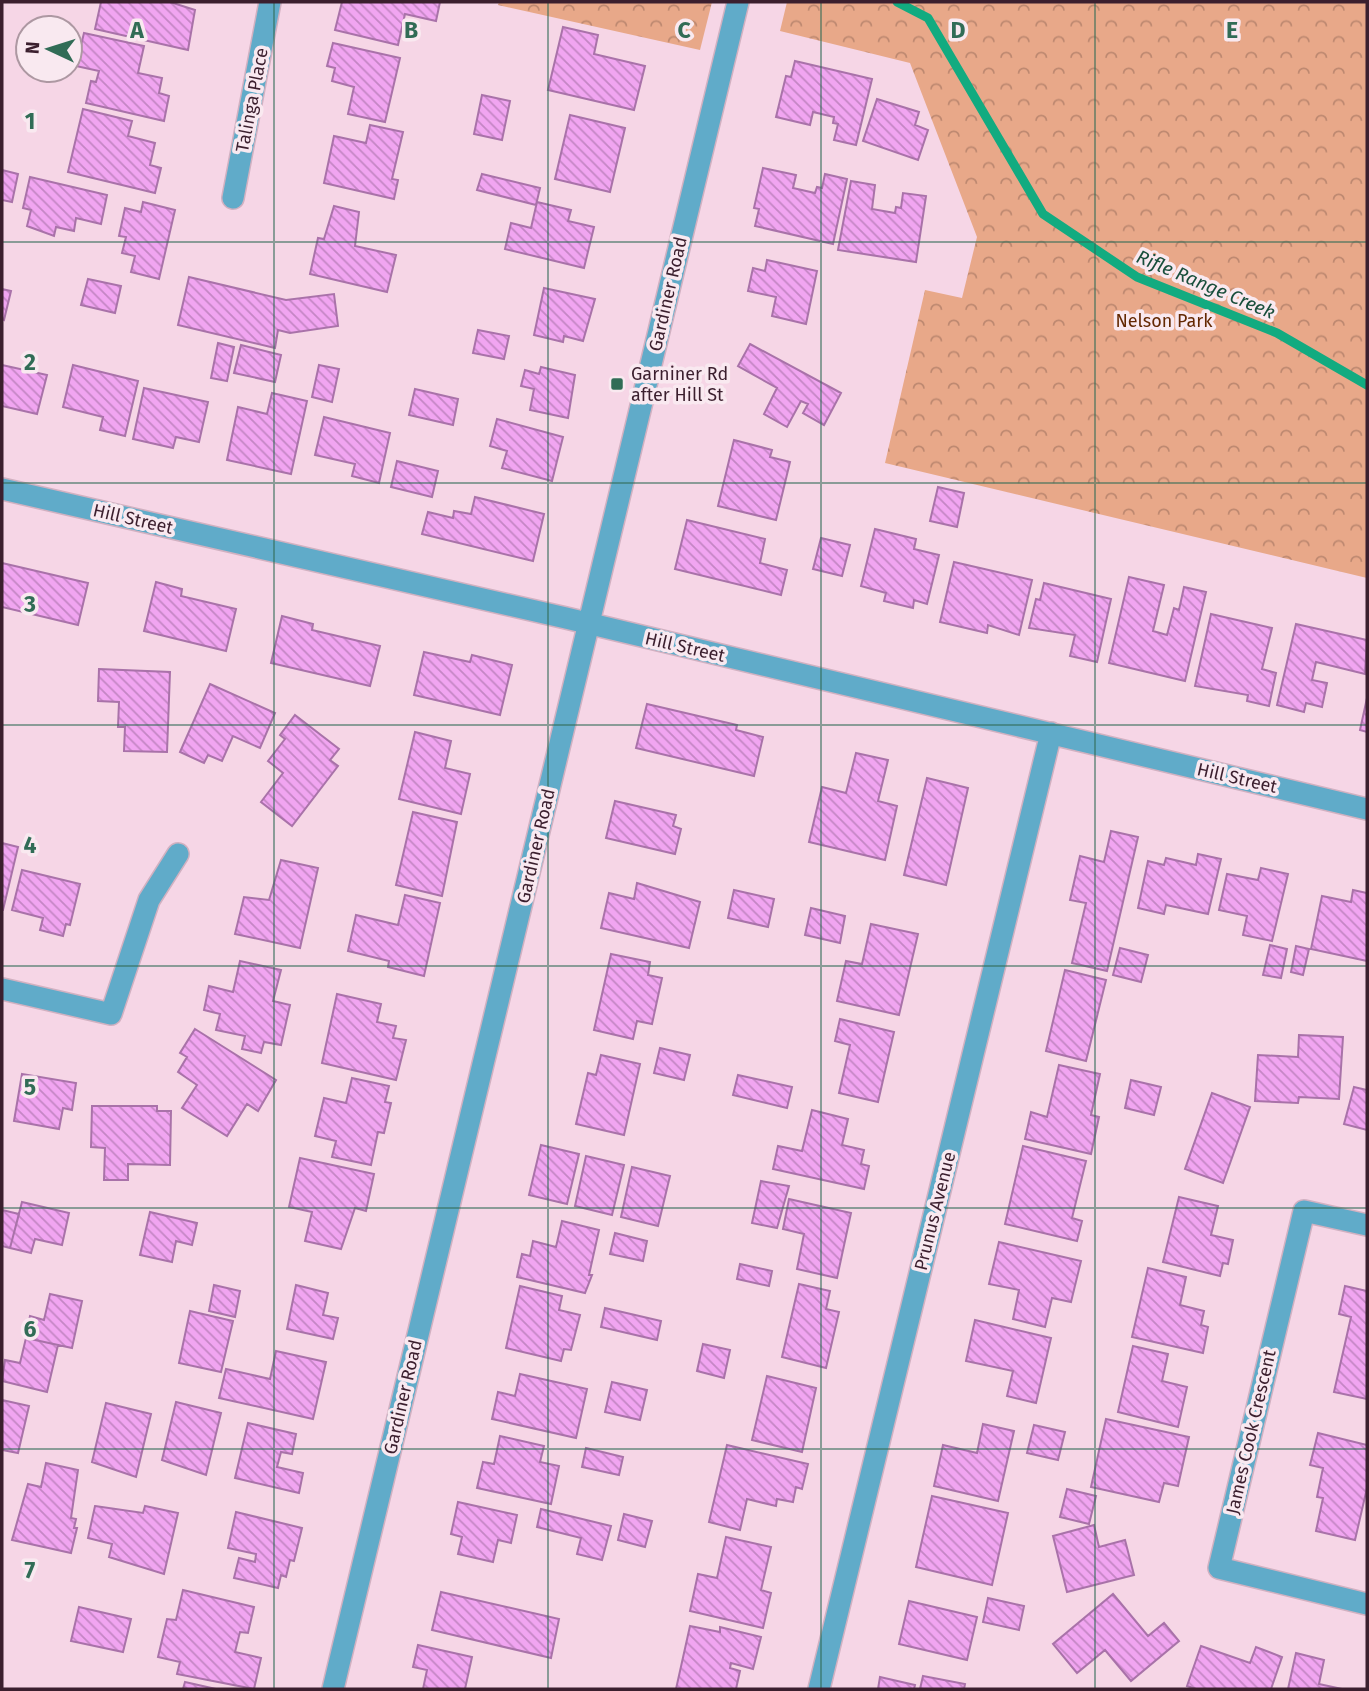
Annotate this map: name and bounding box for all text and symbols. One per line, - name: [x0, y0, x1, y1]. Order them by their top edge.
- north arrow: [14, 14, 84, 84]
- text: A: [129, 16, 144, 44]
- text: B: [404, 16, 418, 44]
- text: C: [677, 16, 691, 44]
- text: D: [951, 16, 966, 44]
- text: E: [1226, 16, 1238, 44]
- text: N: [21, 41, 44, 55]
- street label: Talinga Place: [231, 46, 273, 154]
- text: 1: [25, 107, 35, 135]
- street label: Gardiner Road: [644, 235, 692, 353]
- water label: Rifle Range Creek: [1133, 245, 1278, 324]
- park label: Nelson Park: [1115, 310, 1213, 332]
- text: 2: [24, 348, 36, 376]
- place label: Garniner Rd after Hill St: [631, 363, 728, 406]
- marker: Garniner Rd after Hill St: [609, 376, 625, 392]
- street label: Hill Street: [91, 499, 176, 539]
- text: 3: [23, 590, 36, 618]
- street label: Hill Street: [643, 627, 728, 667]
- street label: Hill Street: [1195, 758, 1280, 798]
- street label: Gardiner Road: [512, 787, 560, 905]
- text: 4: [24, 831, 37, 859]
- text: 5: [24, 1073, 36, 1101]
- street label: Prunus Avenue: [910, 1149, 960, 1273]
- text: 6: [24, 1315, 37, 1343]
- street label: Gardiner Road: [379, 1338, 427, 1456]
- street label: James Cook Crescent: [1221, 1347, 1281, 1516]
- text: 7: [25, 1556, 36, 1584]

